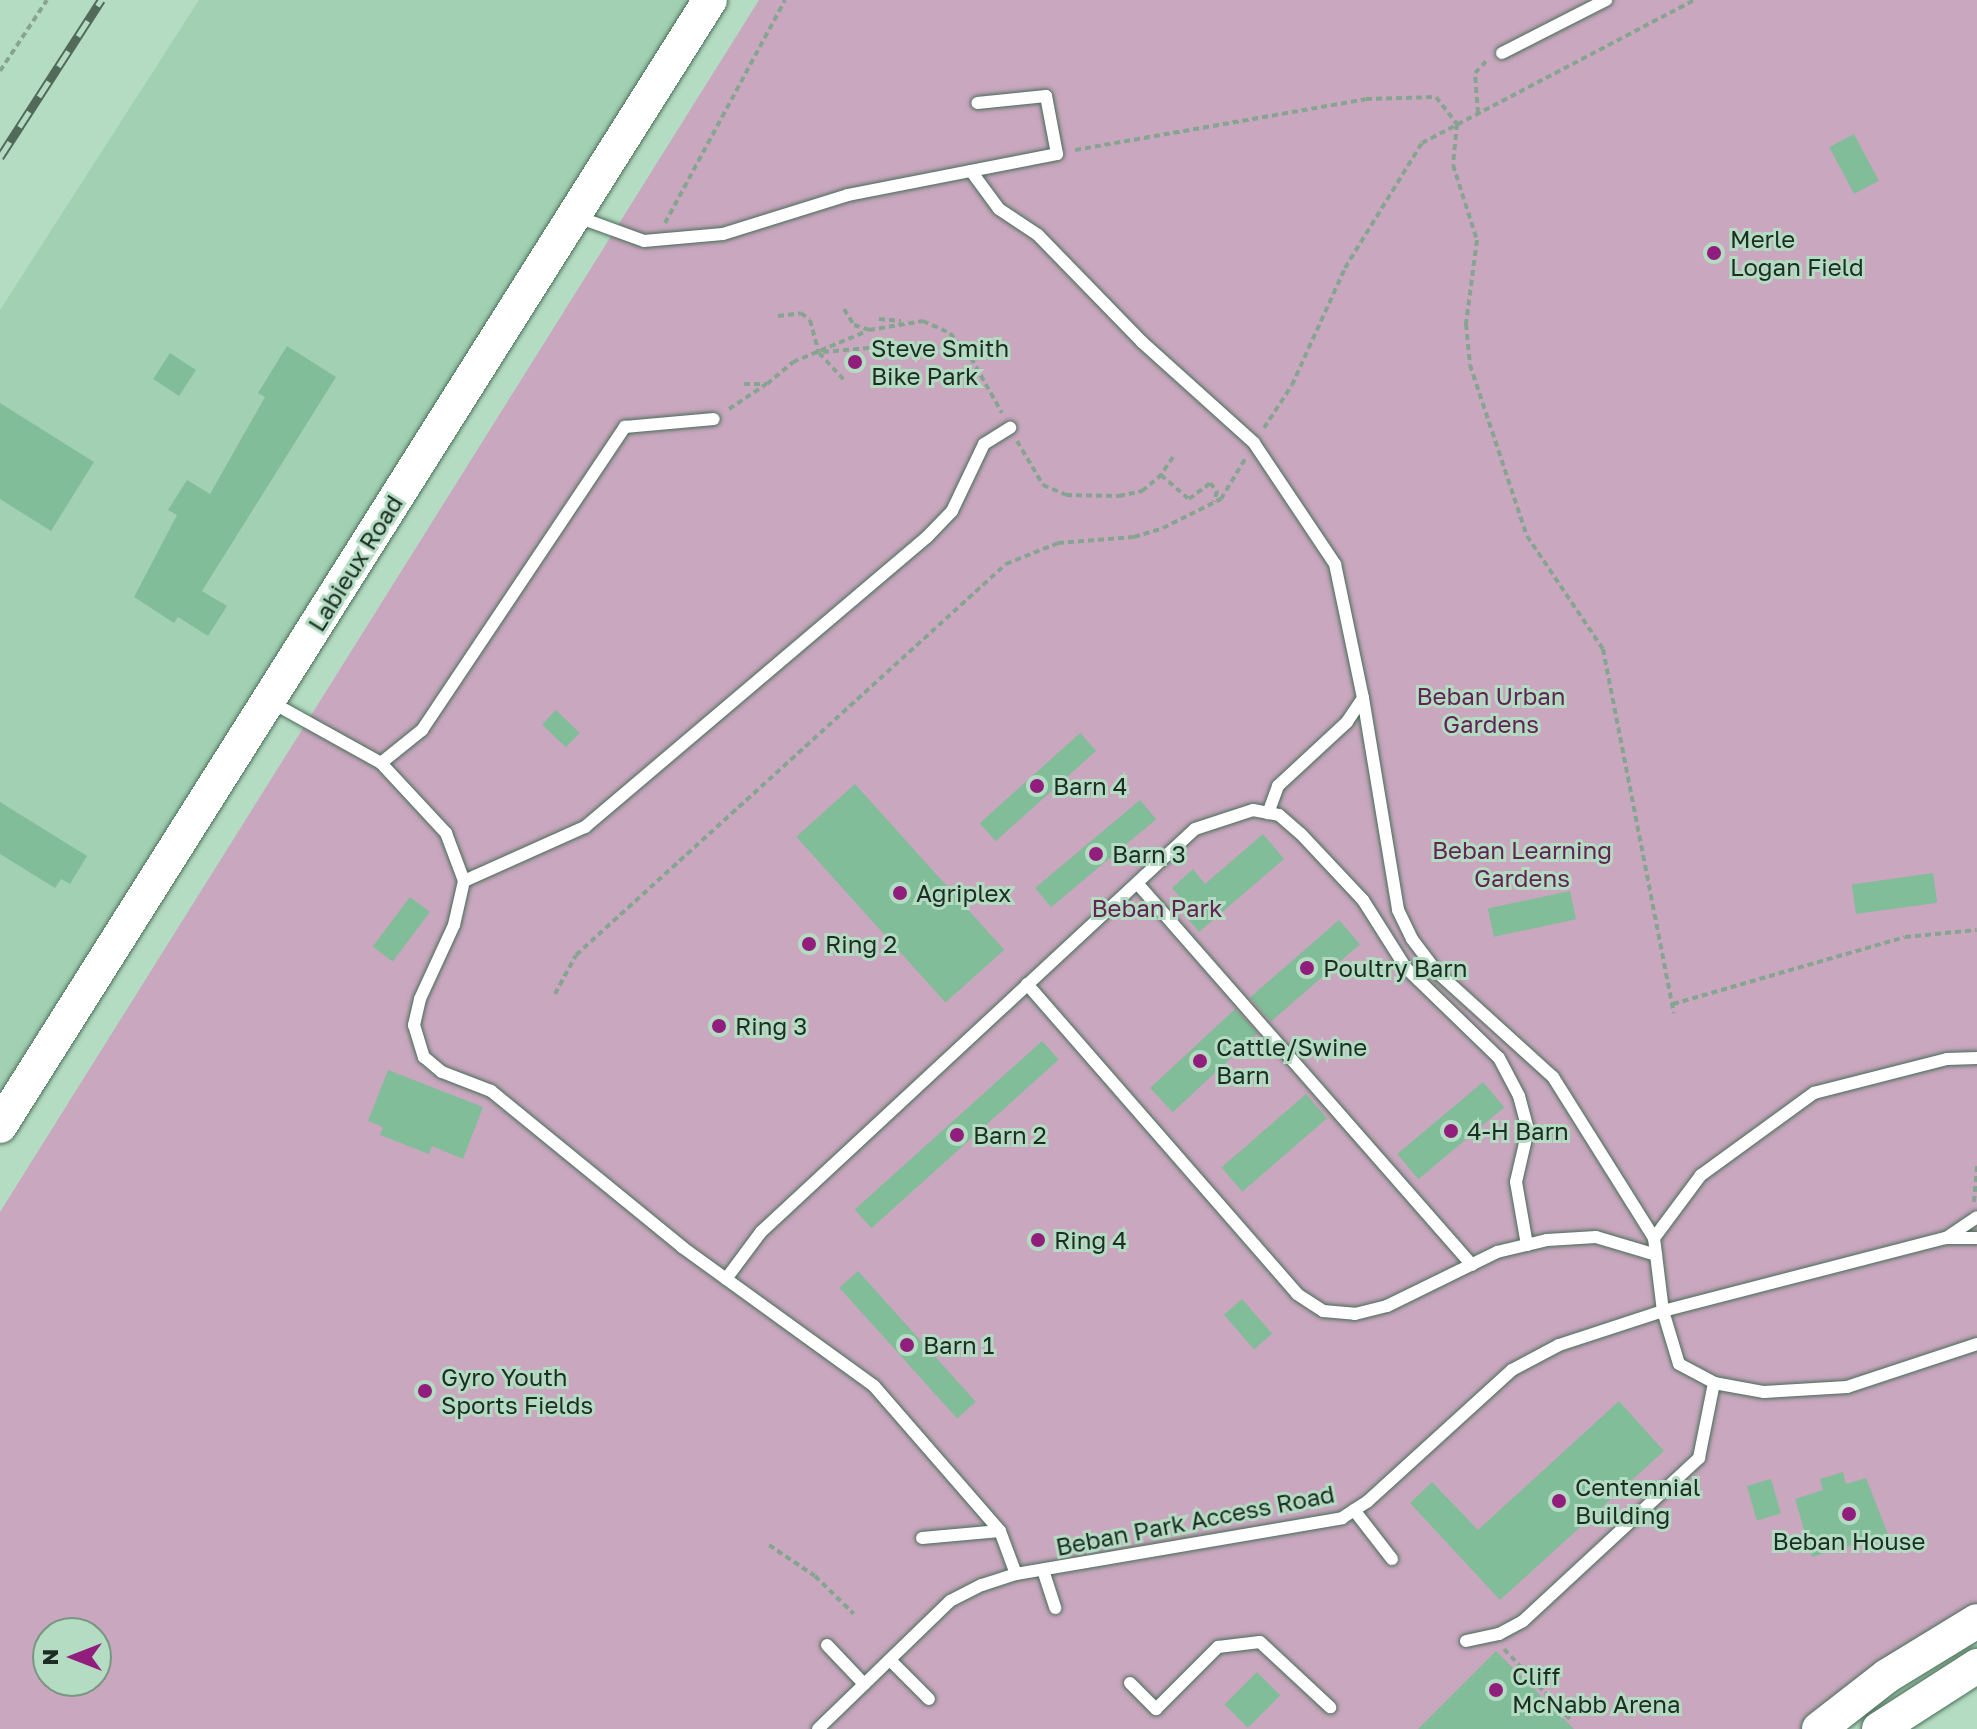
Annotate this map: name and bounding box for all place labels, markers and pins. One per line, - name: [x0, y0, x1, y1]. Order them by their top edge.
- place label: Merle Logan Field: [1730, 225, 1864, 281]
- marker: Merle Logan Field: [1705, 244, 1723, 262]
- place label: Steve Smith Bike Park: [871, 334, 1009, 390]
- marker: Steve Smith Bike Park: [846, 353, 864, 371]
- place label: Barn 4: [1053, 772, 1127, 800]
- marker: Barn 4: [1028, 777, 1046, 795]
- place label: Barn 3: [1112, 840, 1186, 868]
- marker: Barn 3: [1087, 845, 1105, 863]
- place label: Agriplex: [916, 879, 1011, 907]
- marker: Agriplex: [891, 884, 909, 902]
- place label: Ring 2: [825, 930, 897, 958]
- marker: Ring 2: [800, 935, 818, 953]
- place label: Poultry Barn: [1323, 954, 1467, 982]
- marker: Poultry Barn: [1298, 959, 1316, 977]
- place label: Ring 3: [735, 1012, 807, 1040]
- marker: Ring 3: [710, 1017, 728, 1035]
- place label: Cattle/Swine Barn: [1216, 1033, 1367, 1089]
- marker: Cattle/Swine Barn: [1191, 1052, 1209, 1070]
- place label: 4-H Barn: [1467, 1117, 1569, 1145]
- place label: Barn 2: [973, 1121, 1047, 1149]
- marker: 4-H Barn: [1442, 1122, 1460, 1140]
- marker: Barn 2: [948, 1126, 966, 1144]
- place label: Ring 4: [1054, 1226, 1127, 1254]
- marker: Ring 4: [1029, 1231, 1047, 1249]
- place label: Barn 1: [923, 1331, 994, 1359]
- marker: Barn 1: [898, 1336, 916, 1354]
- place label: Gyro Youth Sports Fields: [441, 1363, 593, 1419]
- marker: Gyro Youth Sports Fields: [416, 1382, 434, 1400]
- place label: Centennial Building: [1575, 1473, 1700, 1529]
- marker: Centennial Building: [1550, 1492, 1568, 1510]
- marker: Beban House: [1840, 1505, 1858, 1523]
- place label: Beban House: [1773, 1527, 1925, 1555]
- place label: Cliff McNabb Arena: [1512, 1662, 1680, 1718]
- marker: Cliff McNabb Arena: [1487, 1681, 1505, 1699]

